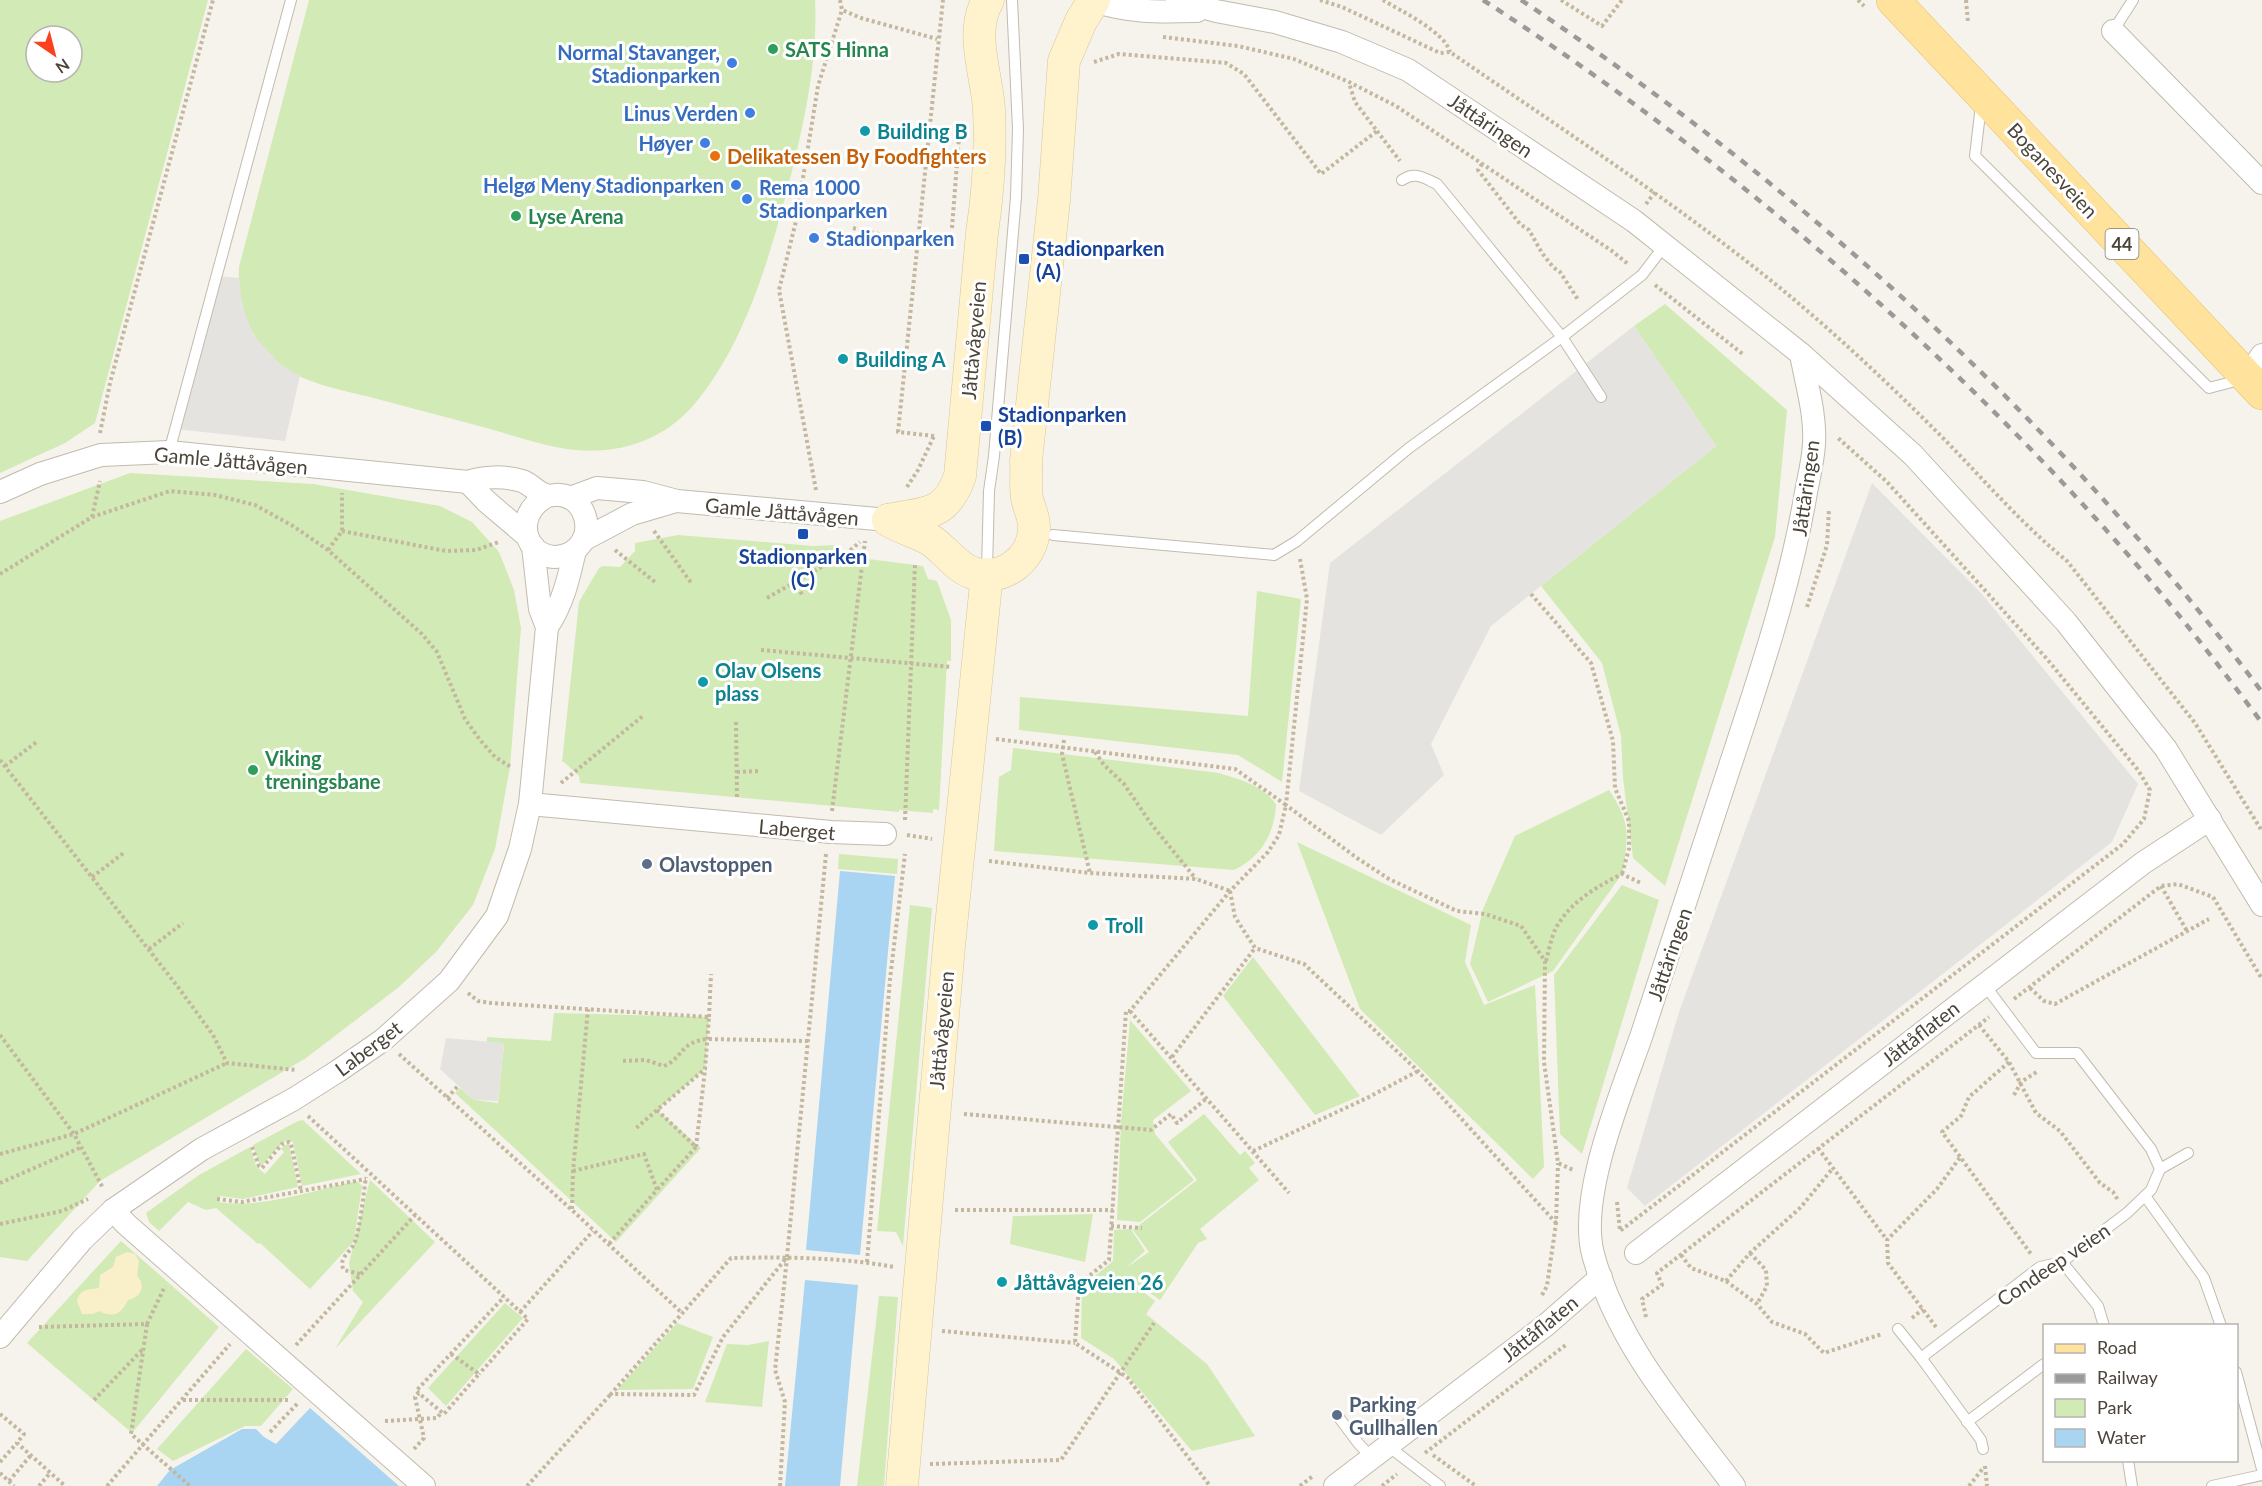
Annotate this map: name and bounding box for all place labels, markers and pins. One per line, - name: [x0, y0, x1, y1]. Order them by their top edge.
- place label: SATS Hinna: [785, 37, 889, 61]
- place label: Normal Stavanger, Stadionparken: [557, 40, 720, 87]
- marker: SATS Hinna: [766, 42, 780, 56]
- marker: Normal Stavanger, Stadionparken: [725, 56, 739, 70]
- place label: Linus Verden: [624, 101, 738, 125]
- marker: Linus Verden: [743, 106, 757, 120]
- place label: Building B: [877, 119, 968, 143]
- marker: Building B: [858, 124, 872, 138]
- place label: Høyer: [638, 131, 694, 155]
- marker: Høyer: [698, 136, 712, 150]
- place label: Delikatessen By Foodfighters: [727, 144, 987, 168]
- marker: Delikatessen By Foodfighters: [708, 149, 722, 163]
- place label: Helgø Meny Stadionparken: [483, 173, 724, 197]
- place label: Rema 1000 Stadionparken: [759, 175, 887, 222]
- marker: Helgø Meny Stadionparken: [729, 178, 743, 192]
- marker: Rema 1000 Stadionparken: [740, 192, 754, 206]
- place label: Lyse Arena: [528, 204, 624, 228]
- marker: Lyse Arena: [509, 209, 523, 223]
- place label: Stadionparken: [826, 226, 954, 250]
- marker: Stadionparken: [807, 231, 821, 245]
- place label: Stadionparken (A): [1036, 236, 1164, 283]
- marker: Stadionparken (A): [1017, 252, 1031, 266]
- place label: Building A: [855, 347, 946, 371]
- marker: Building A: [836, 352, 850, 366]
- place label: Stadionparken (B): [998, 402, 1126, 449]
- marker: Stadionparken (B): [979, 419, 993, 433]
- marker: Stadionparken (C): [796, 527, 810, 541]
- place label: Stadionparken (C): [739, 544, 867, 591]
- place label: Olav Olsens plass: [715, 658, 822, 705]
- marker: Olav Olsens plass: [696, 675, 710, 689]
- place label: Viking treningsbane: [264, 746, 381, 793]
- marker: Viking treningsbane: [246, 763, 260, 777]
- place label: Olavstoppen: [659, 852, 773, 876]
- marker: Olavstoppen: [640, 857, 654, 871]
- place label: Troll: [1105, 913, 1144, 937]
- marker: Troll: [1086, 918, 1100, 932]
- place label: Jåttåvågveien 26: [1014, 1270, 1163, 1294]
- marker: Jåttåvågveien 26: [995, 1275, 1009, 1289]
- place label: Parking Gullhallen: [1349, 1392, 1438, 1439]
- marker: Parking Gullhallen: [1330, 1408, 1344, 1422]

